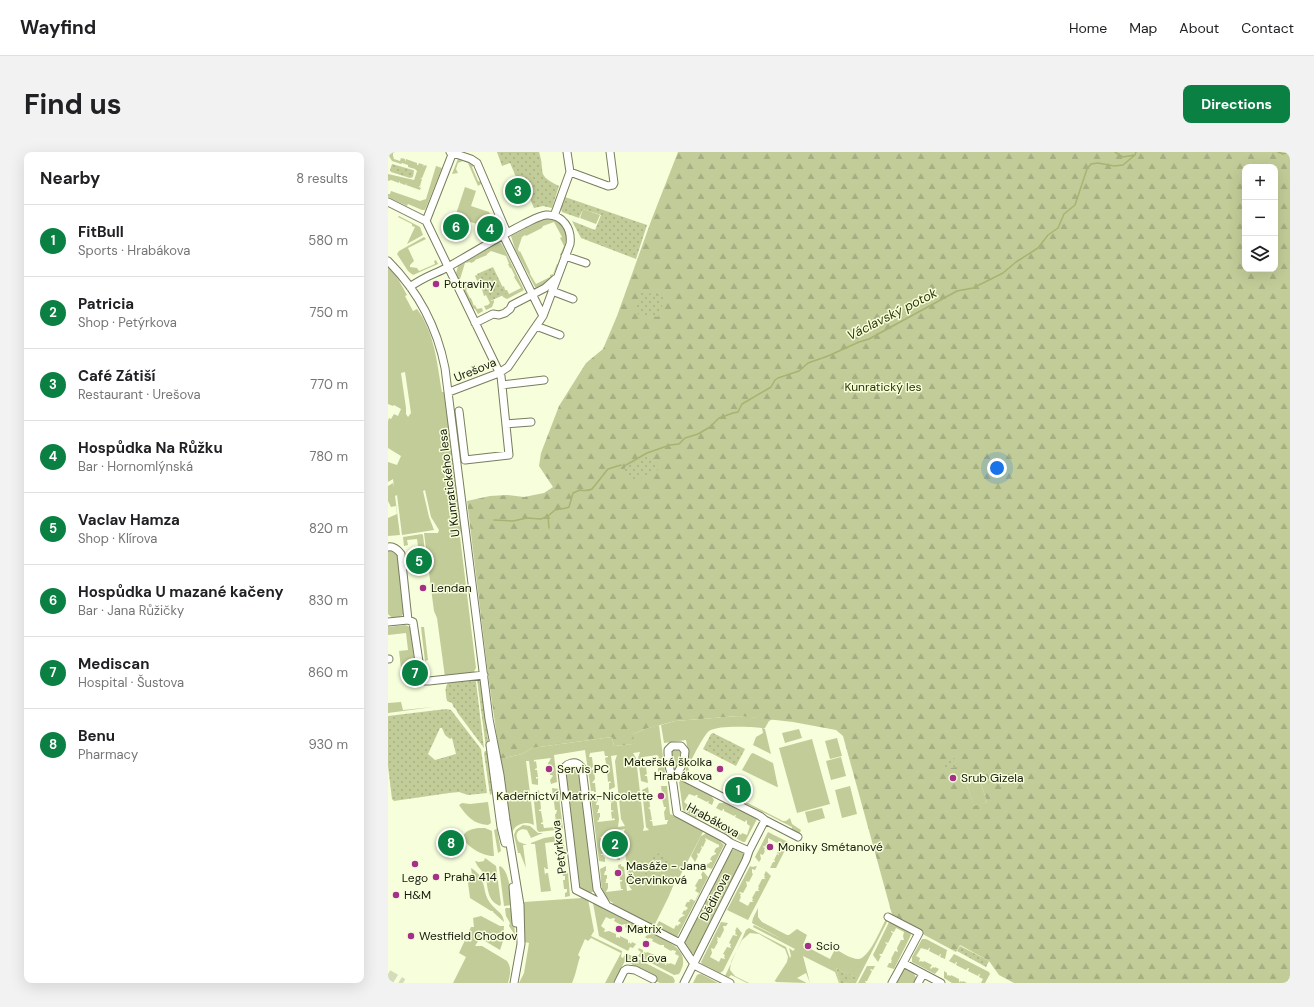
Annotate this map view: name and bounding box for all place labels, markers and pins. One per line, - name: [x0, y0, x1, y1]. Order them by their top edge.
- pin: 3: [505, 176, 531, 206]
- pin: 6: [443, 212, 469, 242]
- pin: 4: [477, 214, 503, 244]
- place label: Potraviny: [444, 276, 496, 292]
- marker: Potraviny: [431, 279, 441, 289]
- pin: 5: [406, 546, 432, 576]
- place label: Lendan: [431, 580, 472, 596]
- marker: Lendan: [418, 583, 428, 593]
- pin: 7: [402, 658, 428, 688]
- place label: Mateřská školka Hrabákova: [624, 754, 712, 784]
- place label: Servis PC: [557, 761, 610, 777]
- marker: Servis PC: [544, 764, 554, 774]
- marker: Mateřská školka Hrabákova: [715, 764, 725, 774]
- place label: Srub Gizela: [961, 770, 1023, 786]
- marker: Srub Gizela: [948, 773, 958, 783]
- pin: 1: [725, 775, 751, 805]
- place label: Kadeřnictví Matrix-Nicolette: [496, 788, 653, 804]
- marker: Kadeřnictví Matrix-Nicolette: [656, 791, 666, 801]
- pin: 8: [438, 828, 464, 858]
- pin: 2: [602, 829, 628, 859]
- place label: Moniky Smétanové: [778, 839, 883, 855]
- marker: Moniky Smétanové: [765, 842, 775, 852]
- place label: Masáže - Jana Červinková: [626, 858, 706, 888]
- marker: Lego: [410, 859, 420, 869]
- marker: Masáže - Jana Červinková: [613, 868, 623, 878]
- place label: Praha 414: [444, 869, 497, 885]
- place label: Lego: [402, 870, 428, 886]
- marker: Praha 414: [431, 872, 441, 882]
- place label: H&M: [404, 887, 431, 903]
- marker: H&M: [391, 890, 401, 900]
- place label: Matrix: [627, 921, 661, 937]
- marker: Matrix: [614, 924, 624, 934]
- place label: Westfield Chodov: [419, 928, 518, 944]
- marker: Westfield Chodov: [406, 931, 416, 941]
- place label: Scio: [816, 938, 840, 954]
- marker: La Lova: [641, 939, 651, 949]
- marker: Scio: [803, 941, 813, 951]
- place label: La Lova: [625, 950, 667, 966]

